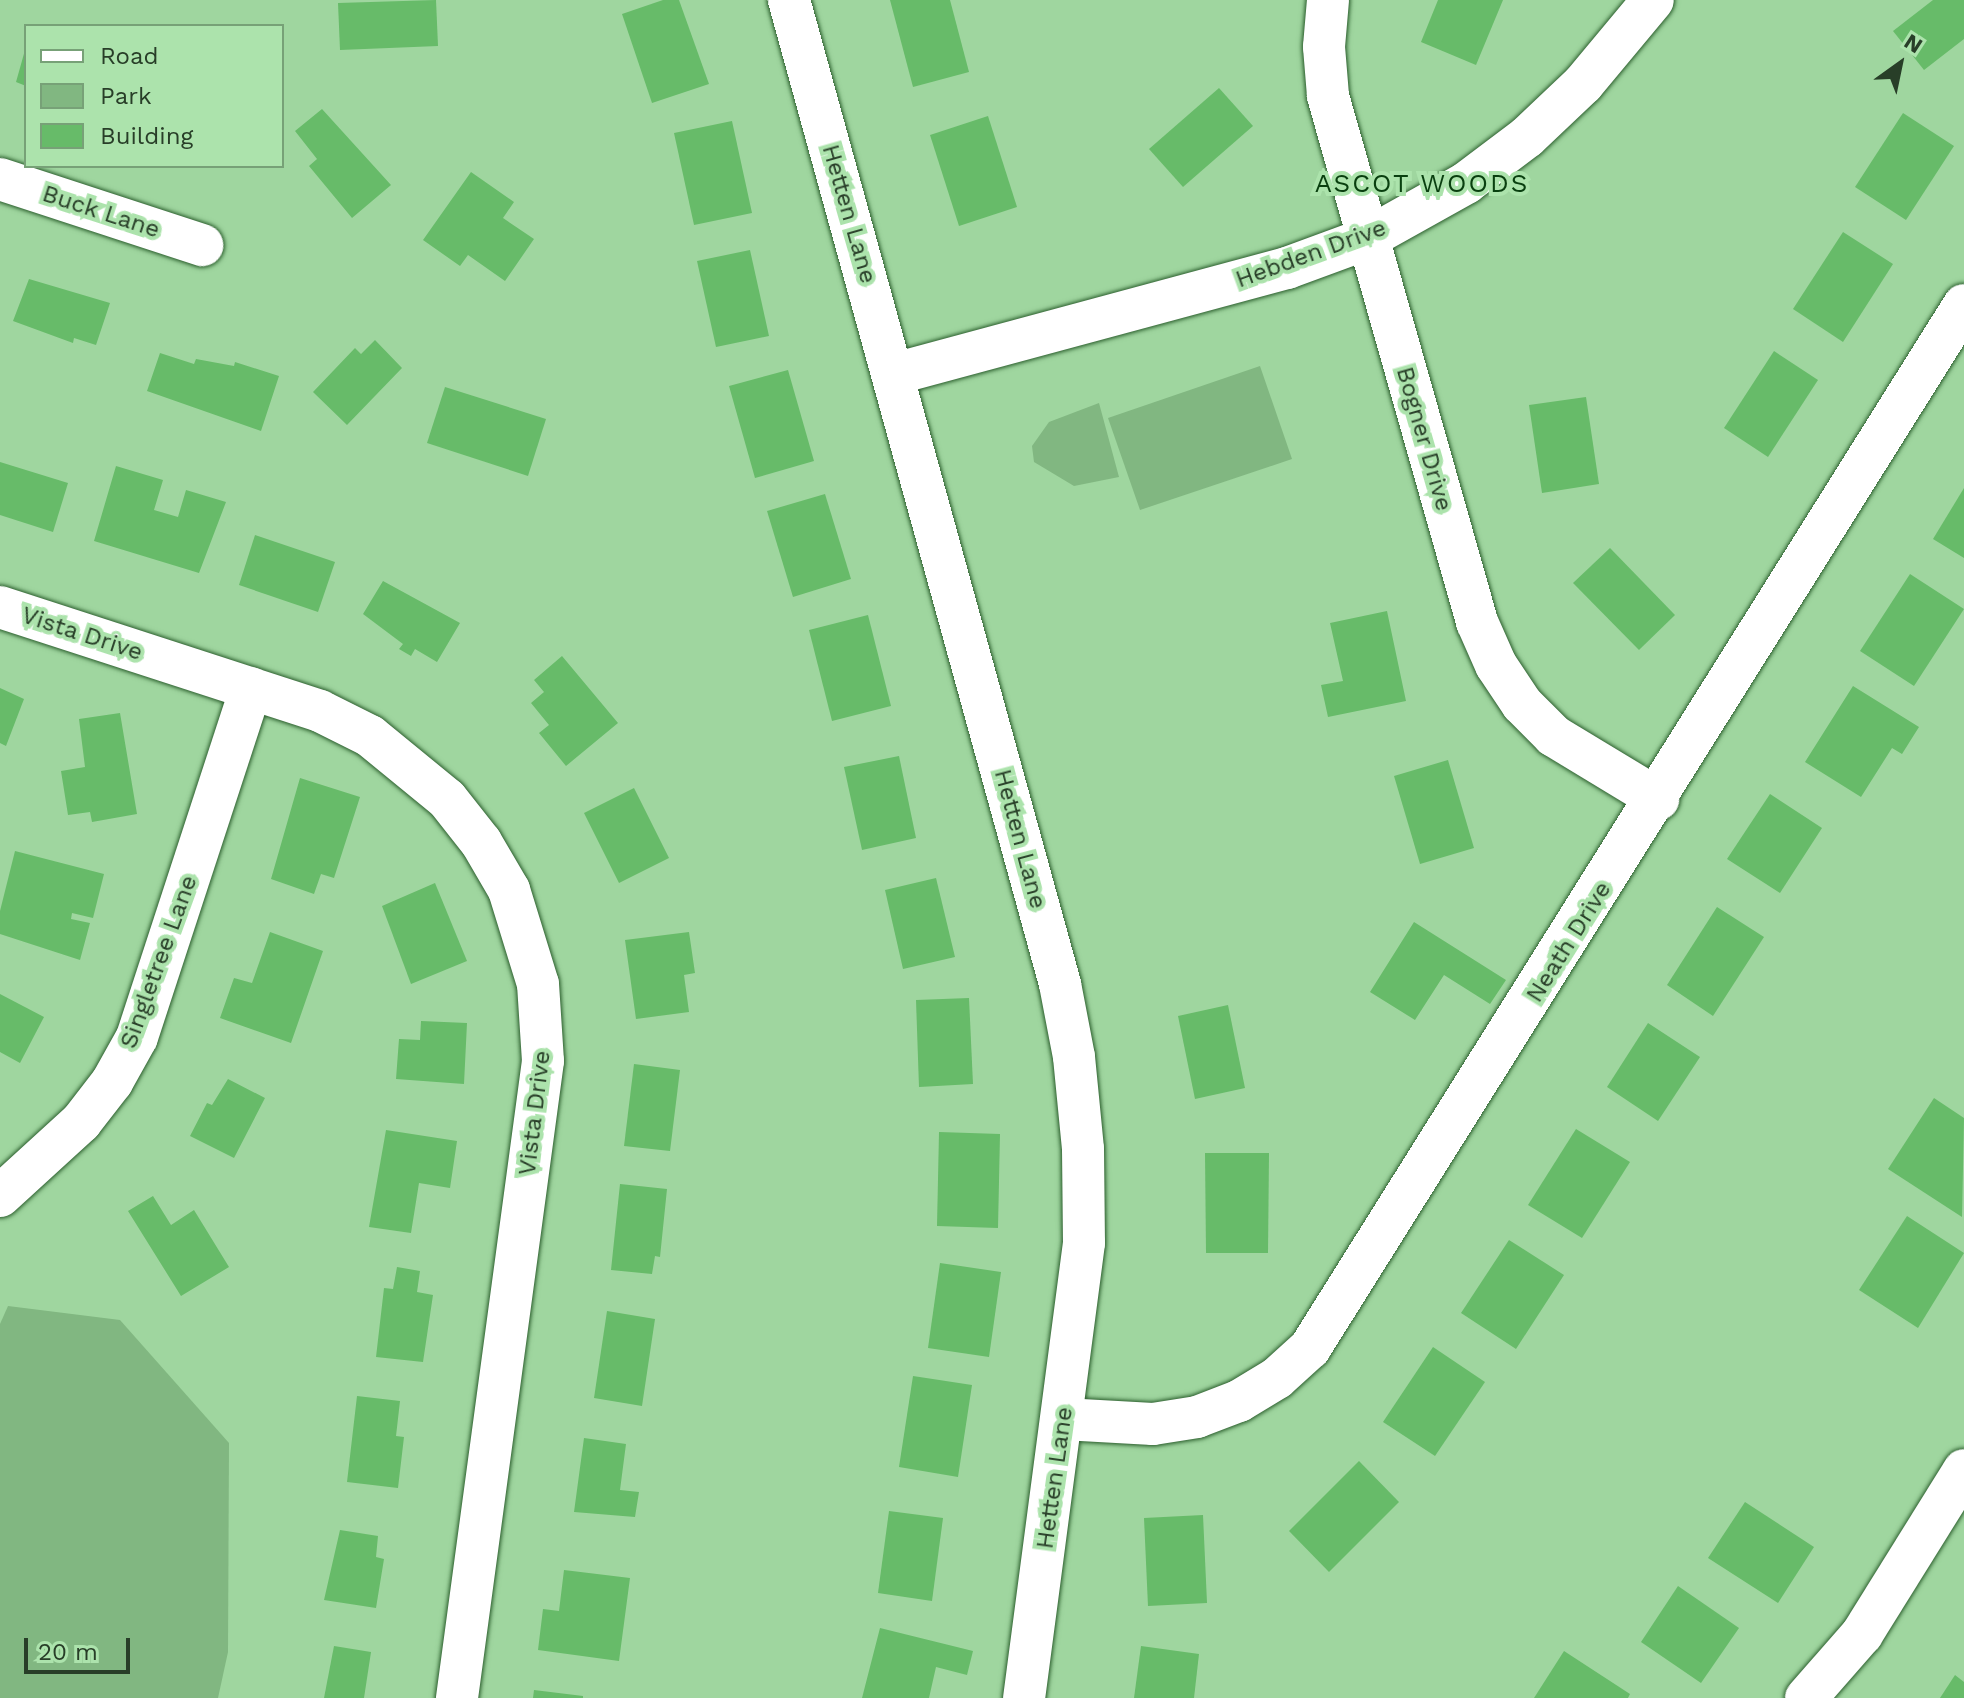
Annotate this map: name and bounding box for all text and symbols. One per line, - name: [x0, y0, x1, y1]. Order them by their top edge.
- legend: [24, 24, 284, 168]
- north arrow: [1860, 24, 1940, 104]
- text: N: [1900, 29, 1927, 58]
- text: Road: [100, 42, 159, 70]
- text: Park: [100, 82, 152, 110]
- text: Building: [100, 122, 193, 150]
- street label: Hetten Lane: [815, 141, 883, 287]
- district label: ASCOT WOODS: [1314, 168, 1530, 200]
- street label: Buck Lane: [38, 179, 164, 245]
- street label: Hebden Drive: [1232, 213, 1390, 295]
- street label: Bogner Drive: [1390, 363, 1458, 515]
- street label: Vista Drive: [18, 601, 146, 667]
- street label: Hetten Lane: [988, 766, 1052, 912]
- street label: Singletree Lane: [114, 872, 204, 1052]
- street label: Neath Drive: [1520, 876, 1618, 1008]
- street label: Vista Drive: [513, 1049, 557, 1177]
- street label: Hetten Lane: [1031, 1405, 1079, 1551]
- scale bar: [28, 1622, 134, 1672]
- text: 20 m: [38, 1638, 98, 1666]

